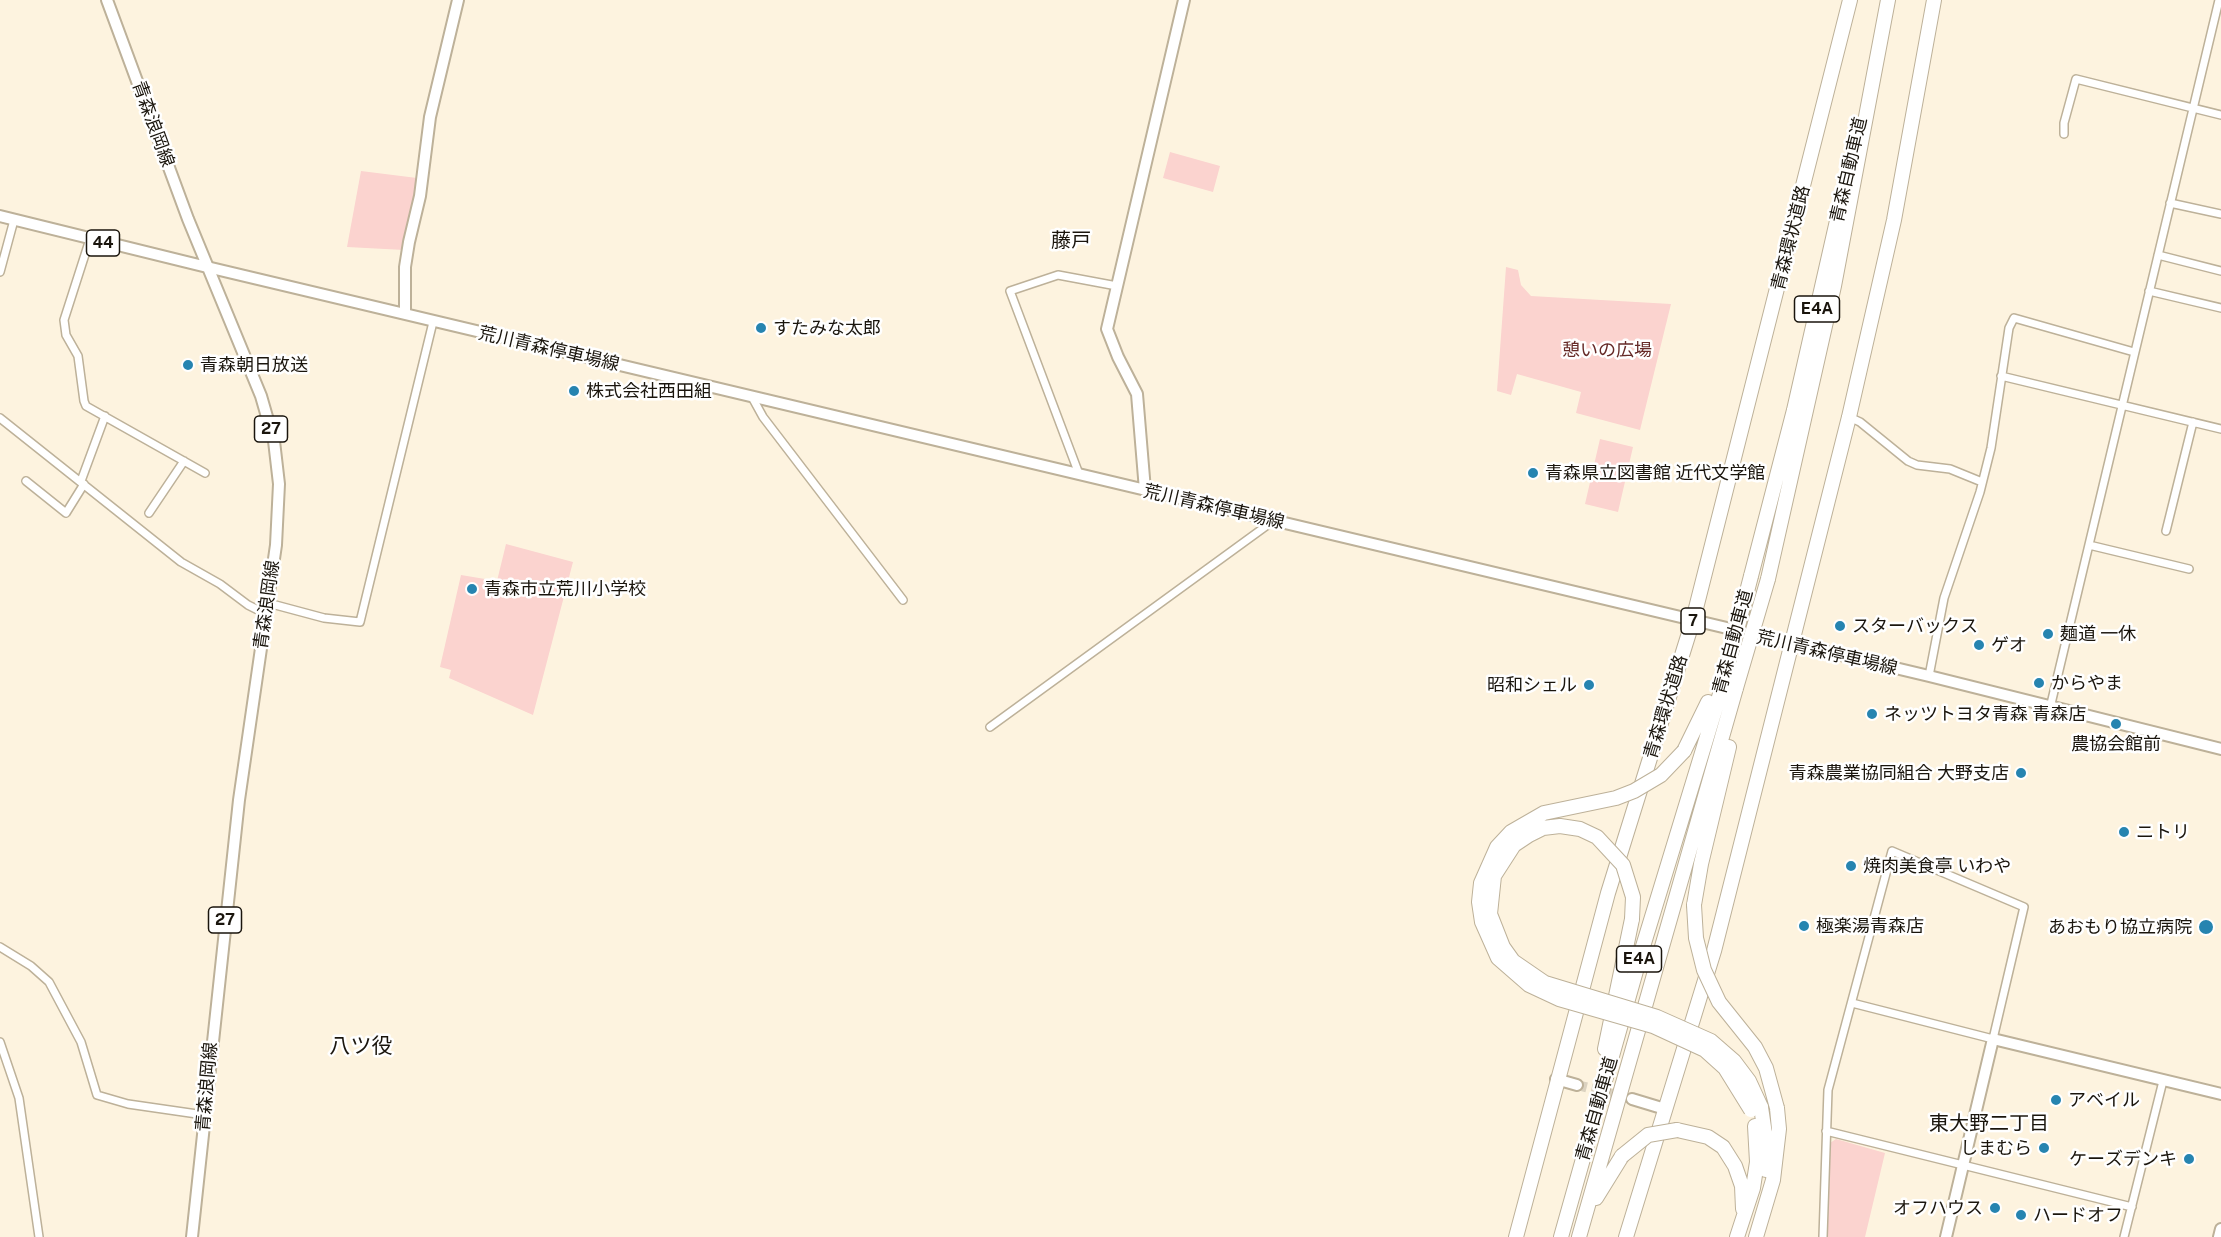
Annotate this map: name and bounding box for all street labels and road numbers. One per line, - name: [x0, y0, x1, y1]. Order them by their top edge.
- street label: 青森浪岡線: [127, 78, 179, 170]
- street label: 青森自動車道: [1826, 115, 1872, 225]
- street label: 青森環状道路: [1767, 183, 1815, 293]
- road number: 44: [86, 230, 120, 256]
- road number: E4A: [1794, 296, 1840, 322]
- street label: 荒川青森停車場線: [476, 322, 622, 376]
- road number: 27: [254, 416, 288, 442]
- street label: 荒川青森停車場線: [1141, 480, 1287, 534]
- street label: 青森浪岡線: [250, 559, 284, 651]
- street label: 青森自動車道: [1709, 587, 1757, 697]
- road number: 7: [1681, 608, 1705, 634]
- street label: 荒川青森停車場線: [1754, 626, 1900, 680]
- street label: 青森環状道路: [1640, 652, 1692, 762]
- road number: 27: [208, 907, 242, 933]
- road number: E4A: [1616, 946, 1662, 972]
- street label: 青森浪岡線: [192, 1041, 222, 1133]
- street label: 青森自動車道: [1572, 1054, 1622, 1164]

